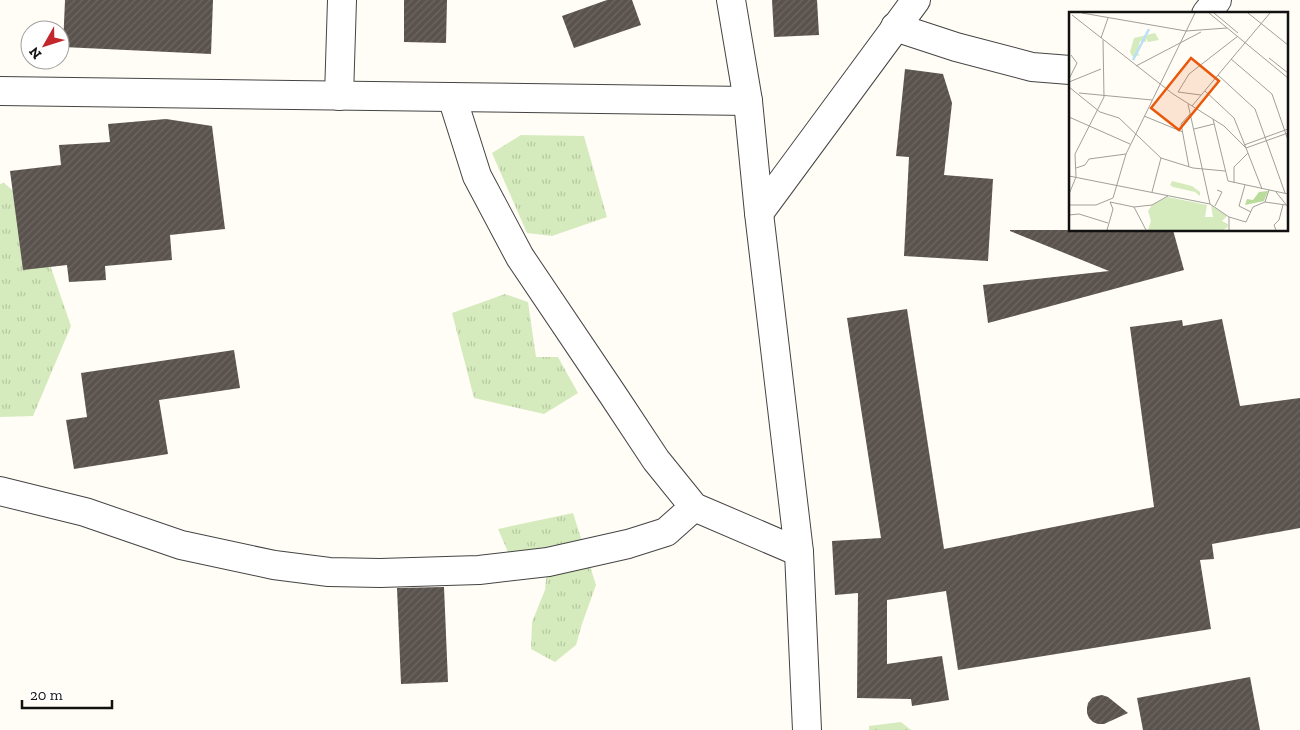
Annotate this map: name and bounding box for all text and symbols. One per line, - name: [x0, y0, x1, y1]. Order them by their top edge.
- inset map: [1069, 12, 1288, 231]
- north arrow: [20, 20, 70, 70]
- text: N: [25, 43, 45, 62]
- scale bar: [22, 678, 112, 710]
- text: 20 m: [30, 686, 63, 704]

